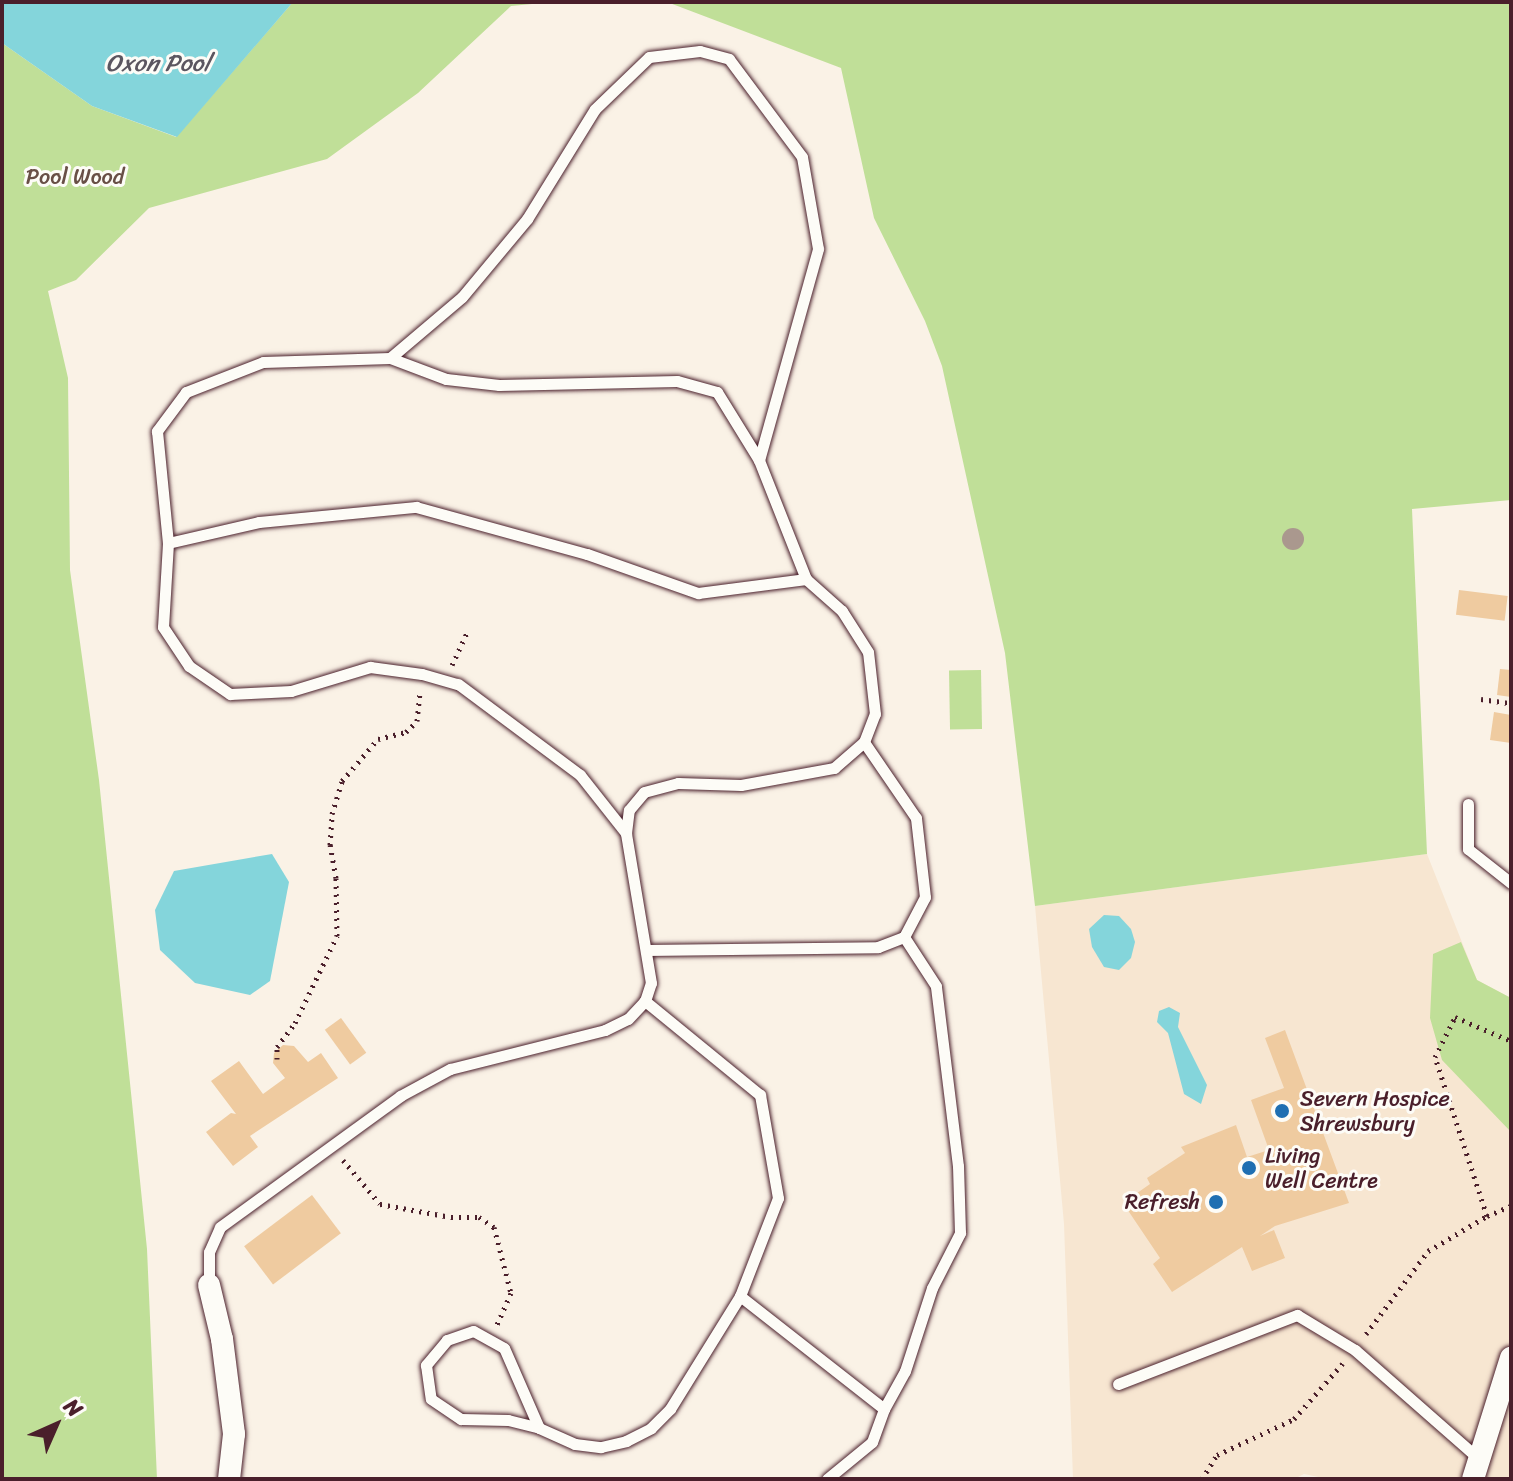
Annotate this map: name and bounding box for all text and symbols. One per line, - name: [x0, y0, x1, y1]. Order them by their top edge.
- water label: Oxon Pool: [106, 50, 210, 78]
- park label: Pool Wood: [26, 164, 124, 190]
- place label: Severn Hospice Shrewsbury: [1300, 1085, 1449, 1136]
- marker: Severn Hospice Shrewsbury: [1271, 1100, 1293, 1122]
- place label: Living Well Centre: [1265, 1142, 1378, 1194]
- marker: Living Well Centre: [1240, 1159, 1258, 1177]
- place label: Refresh: [1125, 1189, 1200, 1215]
- marker: Refresh: [1207, 1193, 1225, 1211]
- north arrow: [16, 1385, 96, 1465]
- text: N: [54, 1388, 93, 1427]

